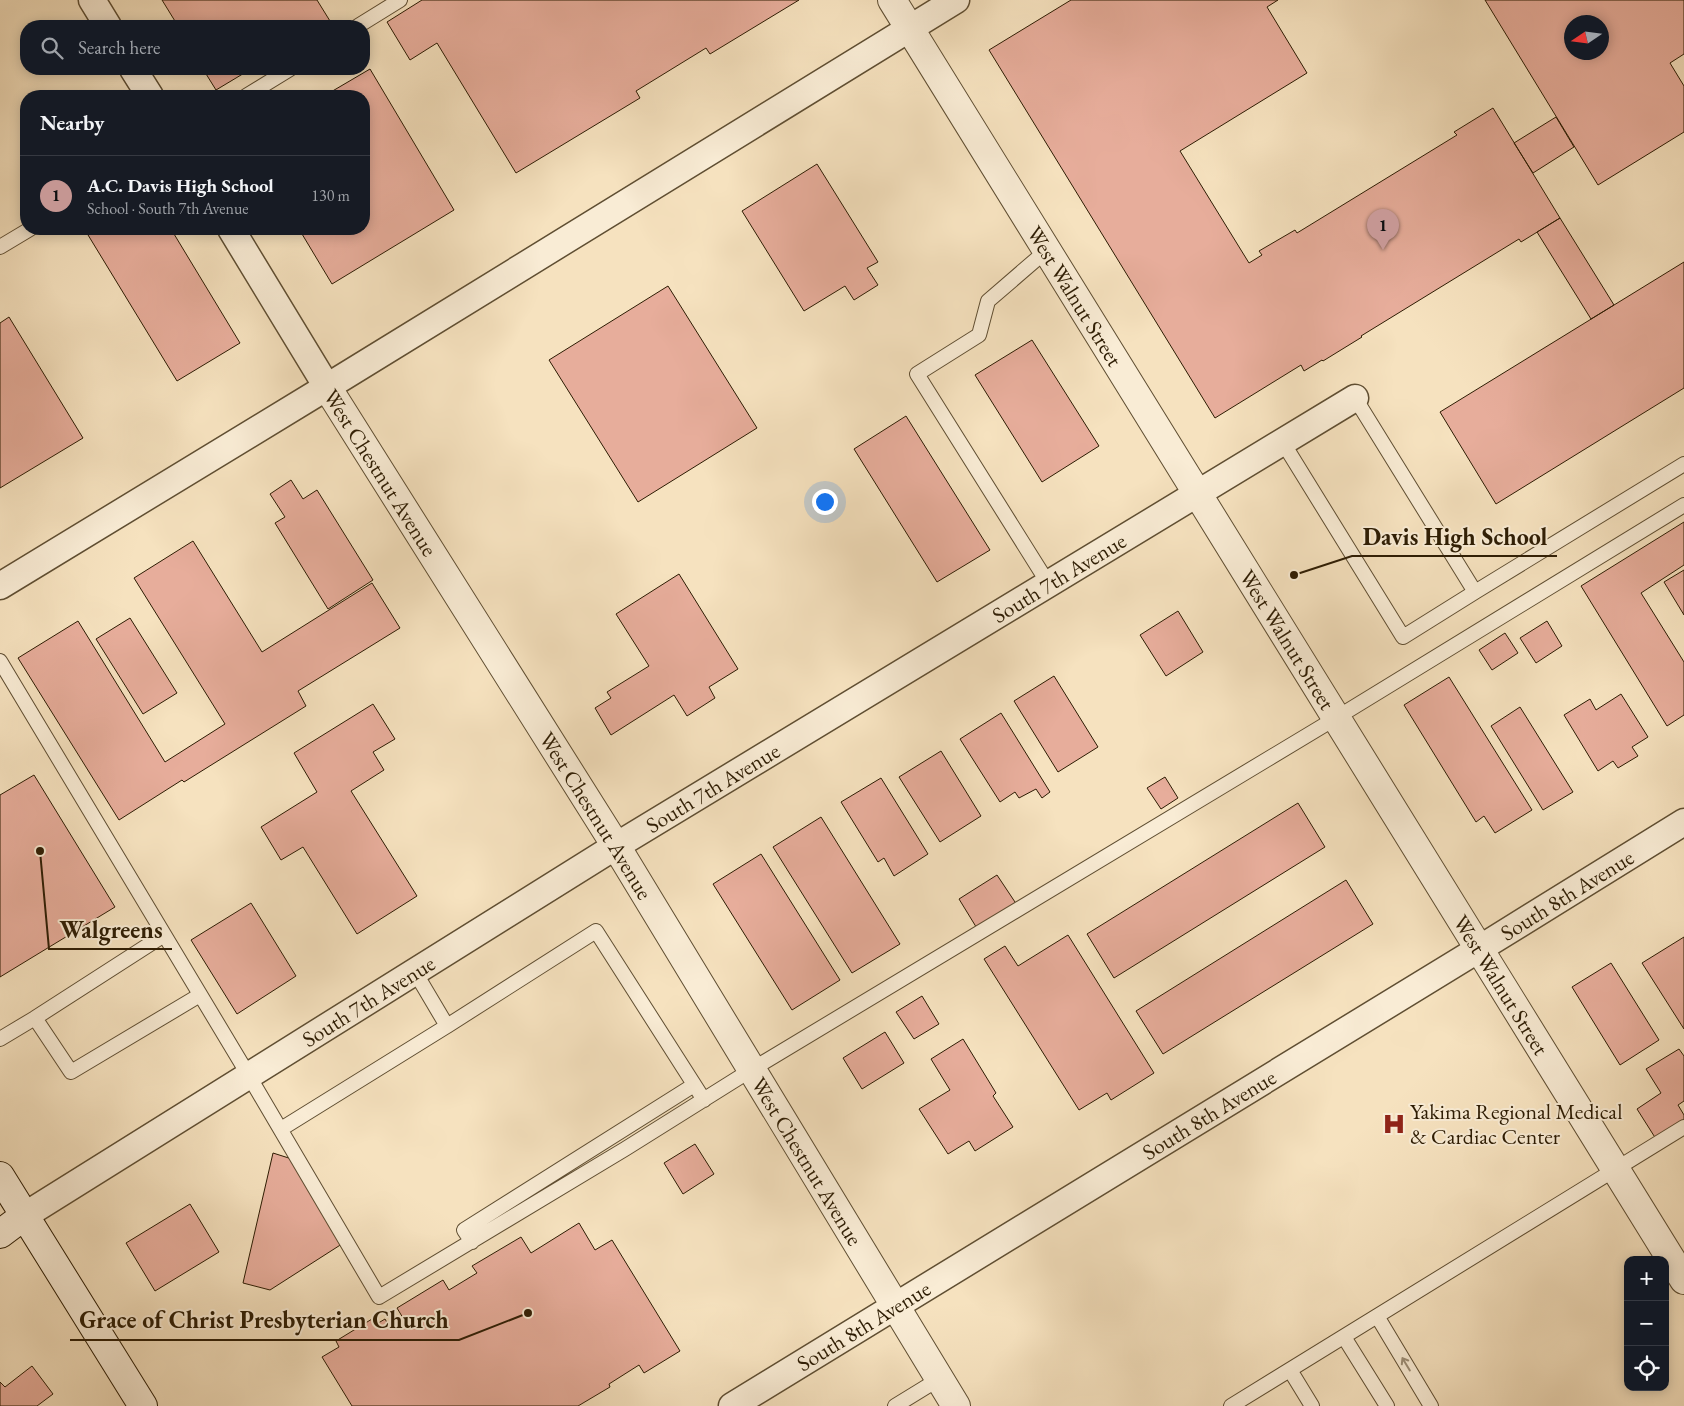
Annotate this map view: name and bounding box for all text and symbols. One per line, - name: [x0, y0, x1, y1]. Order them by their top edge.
- north arrow: [1564, 15, 1609, 60]
- search box: [20, 20, 370, 75]
- icon: search: [38, 34, 66, 62]
- text: Search here: [78, 35, 160, 60]
- text: Nearby: [40, 109, 104, 136]
- text: A.C. Davis High School: [87, 173, 274, 198]
- text: 1: [52, 185, 60, 206]
- text: 130 m: [311, 185, 350, 206]
- text: School · South 7th Avenue: [87, 198, 249, 219]
- pin: 1: [1367, 209, 1399, 250]
- street label: West Walnut Street: [1020, 221, 1129, 372]
- street label: West Chestnut Avenue: [317, 384, 444, 562]
- your location: [812, 489, 838, 515]
- callout: Davis High School: [1352, 517, 1557, 556]
- text: Davis High School: [1363, 521, 1547, 553]
- street label: South 7th Avenue: [987, 526, 1132, 630]
- street label: West Walnut Street: [1233, 564, 1342, 715]
- street label: West Chestnut Avenue: [533, 726, 659, 905]
- street label: South 7th Avenue: [640, 736, 786, 840]
- street label: South 8th Avenue: [1495, 843, 1640, 947]
- street label: West Walnut Street: [1446, 909, 1555, 1061]
- callout: Walgreens: [49, 910, 172, 949]
- text: Walgreens: [59, 914, 163, 946]
- street label: South 7th Avenue: [296, 948, 441, 1054]
- street label: South 8th Avenue: [1137, 1063, 1282, 1167]
- street label: West Chestnut Avenue: [745, 1072, 869, 1251]
- place label: Yakima Regional Medical & Cardiac Center: [1410, 1097, 1622, 1151]
- hospital icon: Yakima Regional Medical & Cardiac Center: [1381, 1111, 1407, 1137]
- map controls: [1624, 1256, 1669, 1391]
- button: +: [1624, 1256, 1669, 1301]
- street label: South 8th Avenue: [791, 1274, 936, 1378]
- callout: Grace of Christ Presbyterian Church: [70, 1301, 459, 1340]
- button: −: [1624, 1301, 1669, 1346]
- text: Grace of Christ Presbyterian Church: [79, 1304, 449, 1336]
- button: locate: [1624, 1346, 1669, 1391]
- one-way arrow: [1401, 1358, 1411, 1372]

